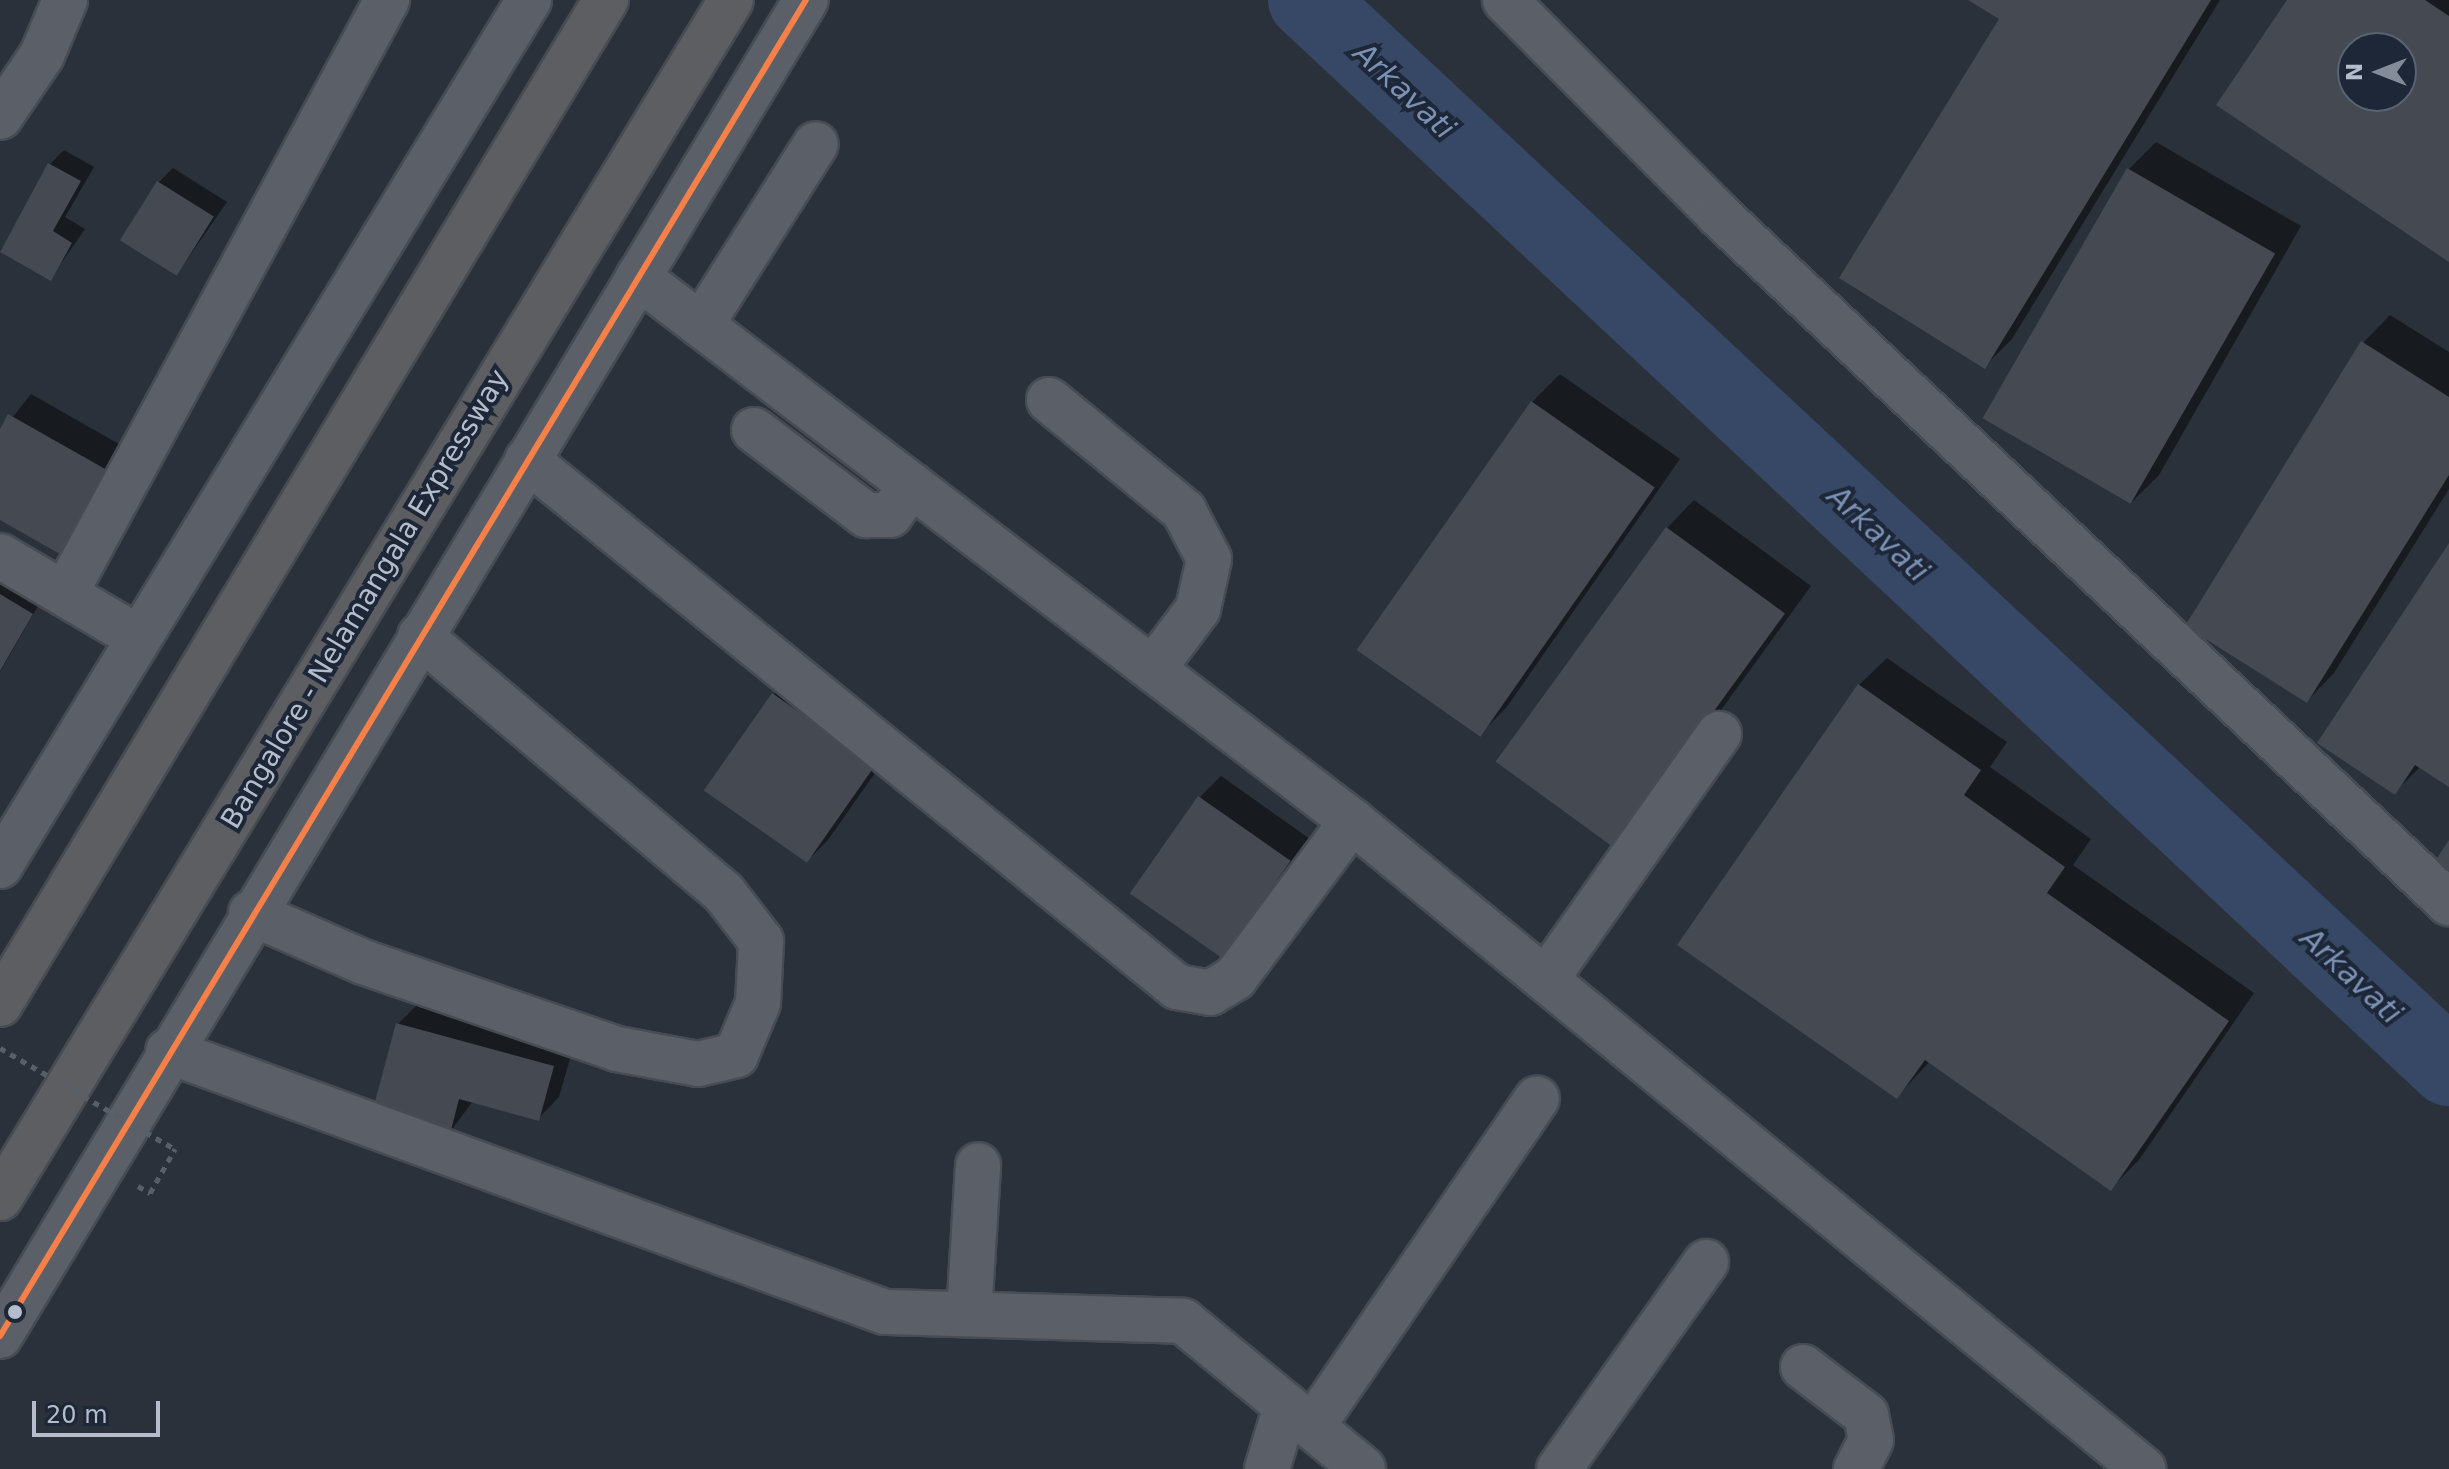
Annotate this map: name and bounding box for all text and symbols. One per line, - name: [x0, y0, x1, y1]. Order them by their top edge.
- north arrow: [2337, 32, 2417, 112]
- water label: Arkavati: [1346, 35, 1462, 147]
- text: N: [2342, 63, 2367, 81]
- street label: Bangalore - Nelamangala Expressway: [214, 363, 516, 835]
- water label: Arkavati: [1820, 478, 1936, 590]
- water label: Arkavati: [2293, 920, 2409, 1032]
- unlabelled marker: [7, 1304, 23, 1320]
- scale bar: [36, 1385, 164, 1435]
- text: 20 m: [46, 1401, 108, 1429]

